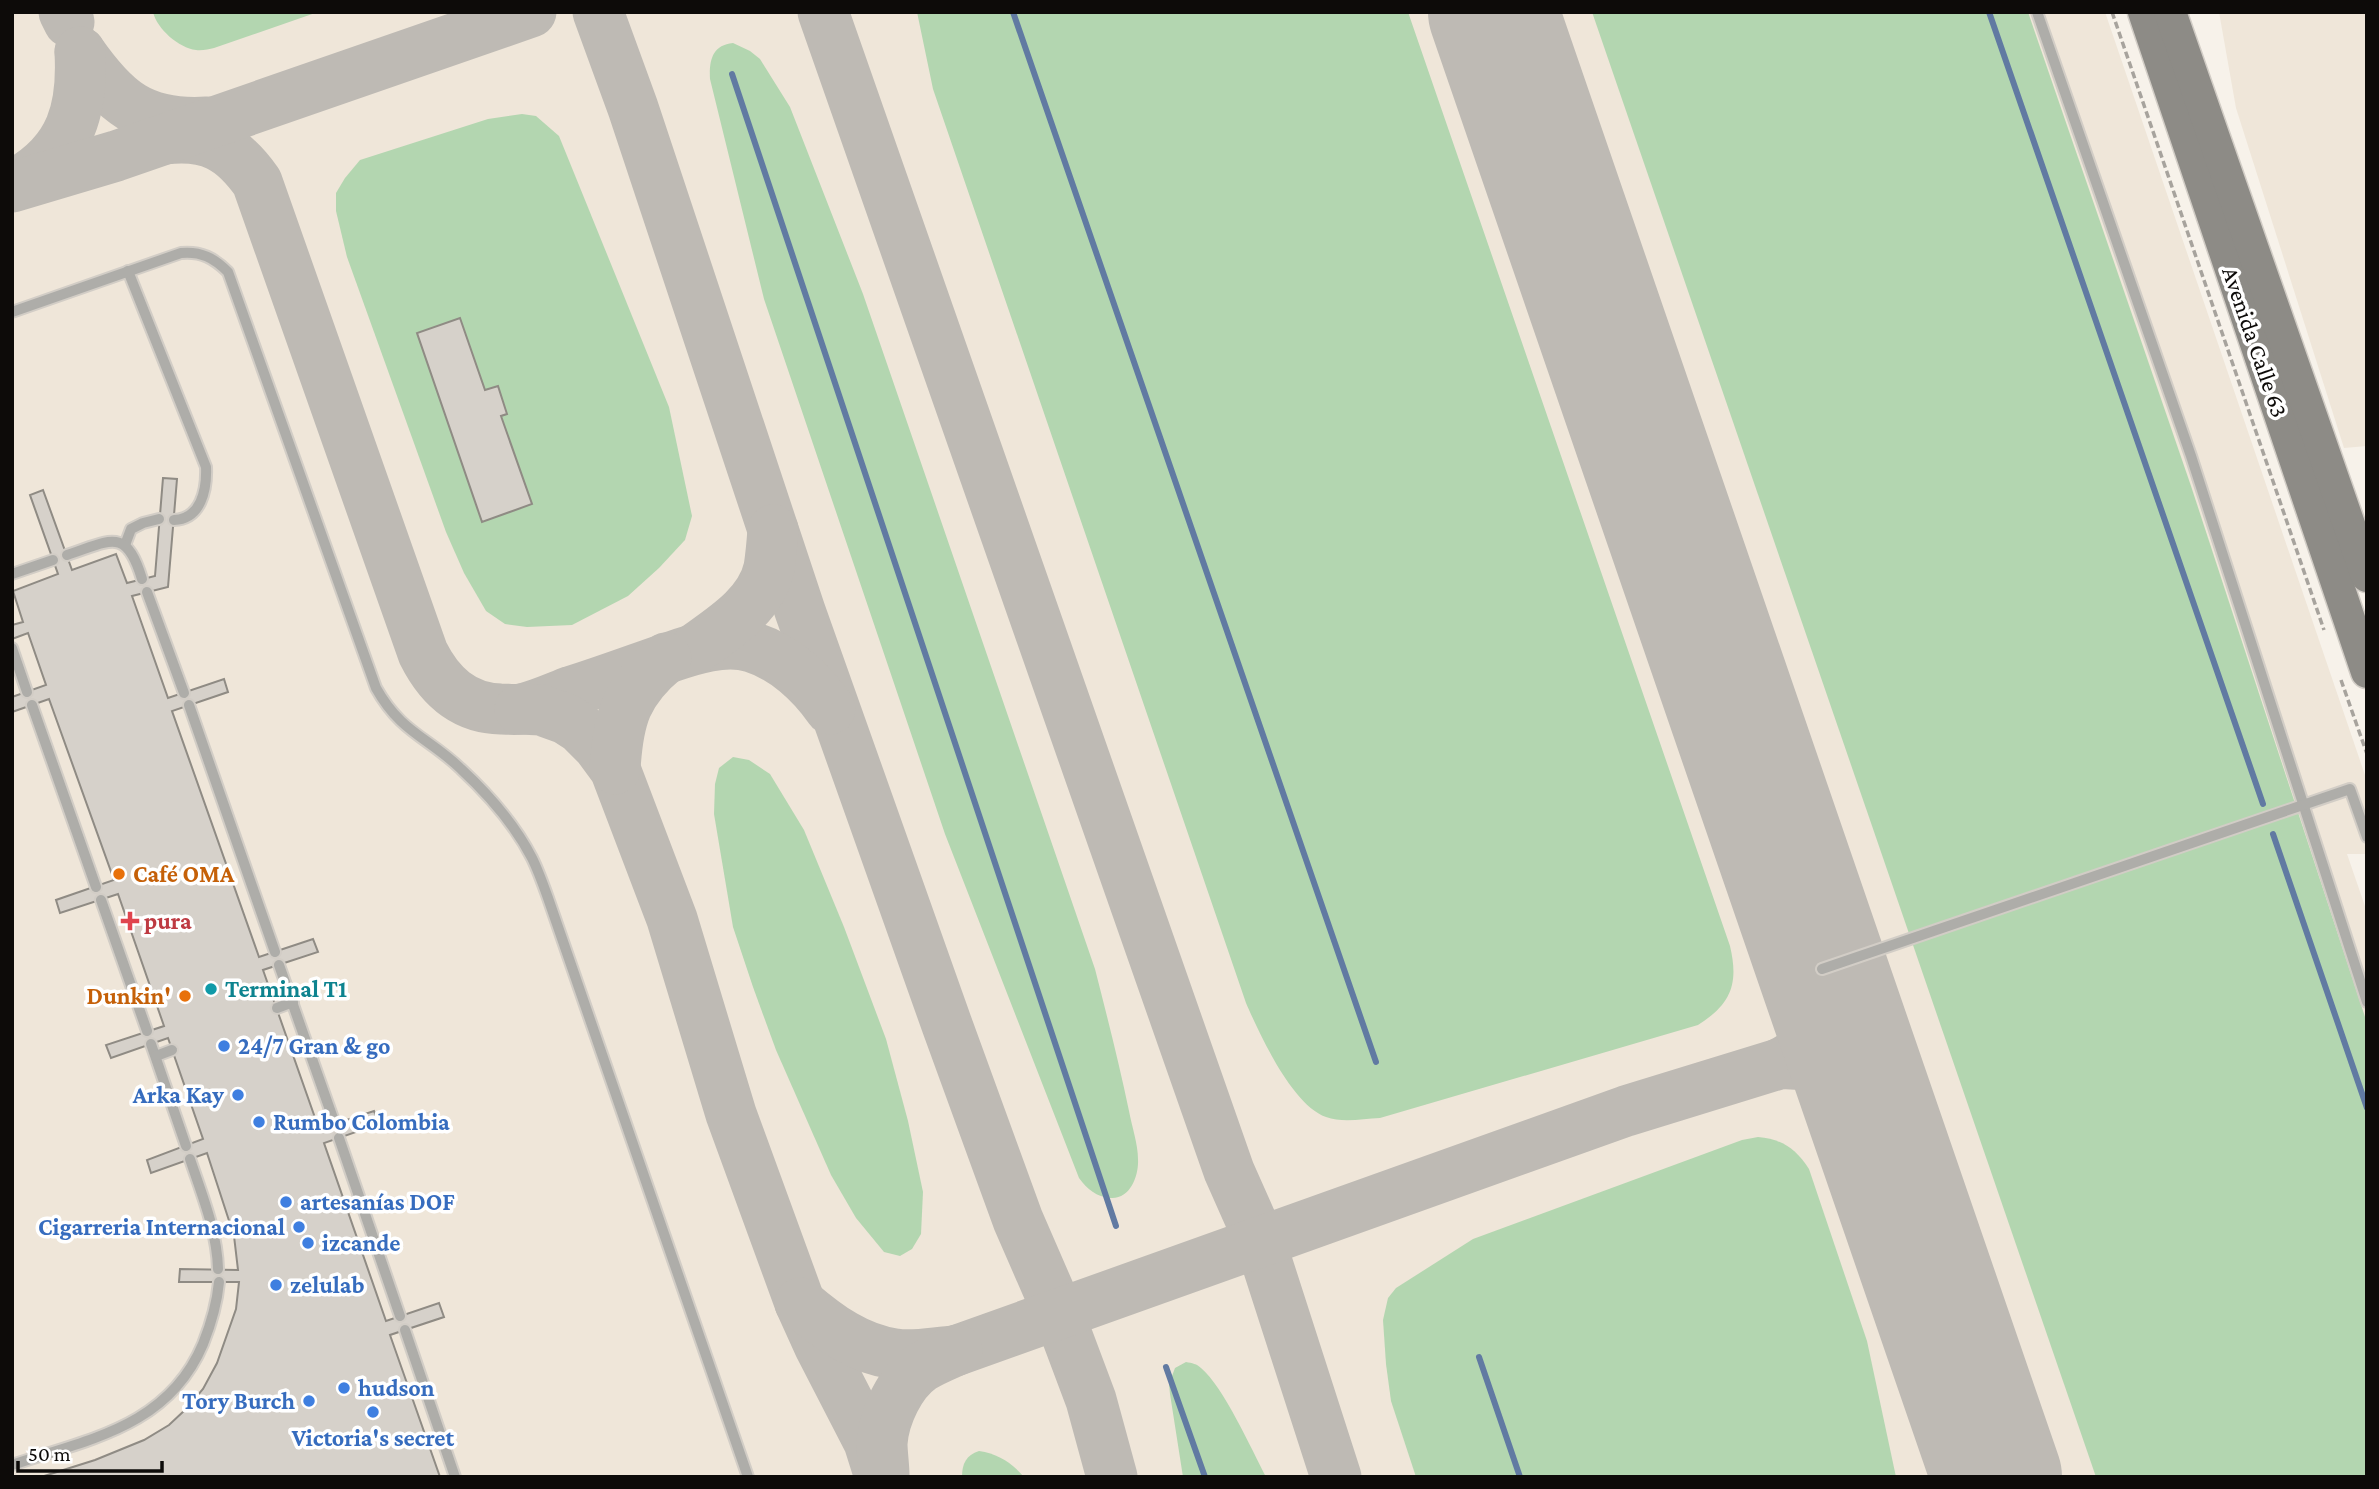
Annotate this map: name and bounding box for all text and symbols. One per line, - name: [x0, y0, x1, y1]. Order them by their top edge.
- street label: Avenida Calle 63: [2217, 263, 2294, 421]
- place label: Café OMA: [133, 860, 235, 887]
- marker: Café OMA: [111, 866, 127, 882]
- place label: pura: [144, 907, 192, 934]
- marker: pura: [122, 913, 138, 929]
- place label: Terminal T1: [225, 975, 347, 1002]
- marker: Terminal T1: [203, 981, 219, 997]
- place label: Dunkin': [87, 982, 171, 1009]
- marker: Dunkin': [177, 988, 193, 1004]
- place label: 24/7 Gran & go: [238, 1032, 390, 1059]
- marker: 24/7 Gran & go: [216, 1038, 232, 1054]
- place label: Arka Kay: [132, 1081, 224, 1108]
- marker: Arka Kay: [230, 1087, 246, 1103]
- place label: Rumbo Colombia: [273, 1108, 450, 1135]
- marker: Rumbo Colombia: [251, 1114, 267, 1130]
- place label: artesanías DOF: [300, 1188, 455, 1215]
- marker: artesanías DOF: [278, 1194, 294, 1210]
- place label: Cigarreria Internacional: [38, 1213, 285, 1240]
- marker: Cigarreria Internacional: [291, 1219, 307, 1235]
- place label: izcande: [322, 1229, 400, 1256]
- marker: izcande: [300, 1235, 316, 1251]
- place label: zelulab: [290, 1271, 364, 1298]
- marker: zelulab: [268, 1277, 284, 1293]
- place label: hudson: [358, 1374, 435, 1401]
- marker: hudson: [336, 1380, 352, 1396]
- place label: Tory Burch: [182, 1387, 295, 1414]
- marker: Tory Burch: [301, 1393, 317, 1409]
- marker: Victoria's secret: [365, 1404, 381, 1420]
- place label: Victoria's secret: [291, 1424, 454, 1451]
- scale bar: [18, 1430, 161, 1474]
- text: 50 m: [28, 1442, 71, 1466]

